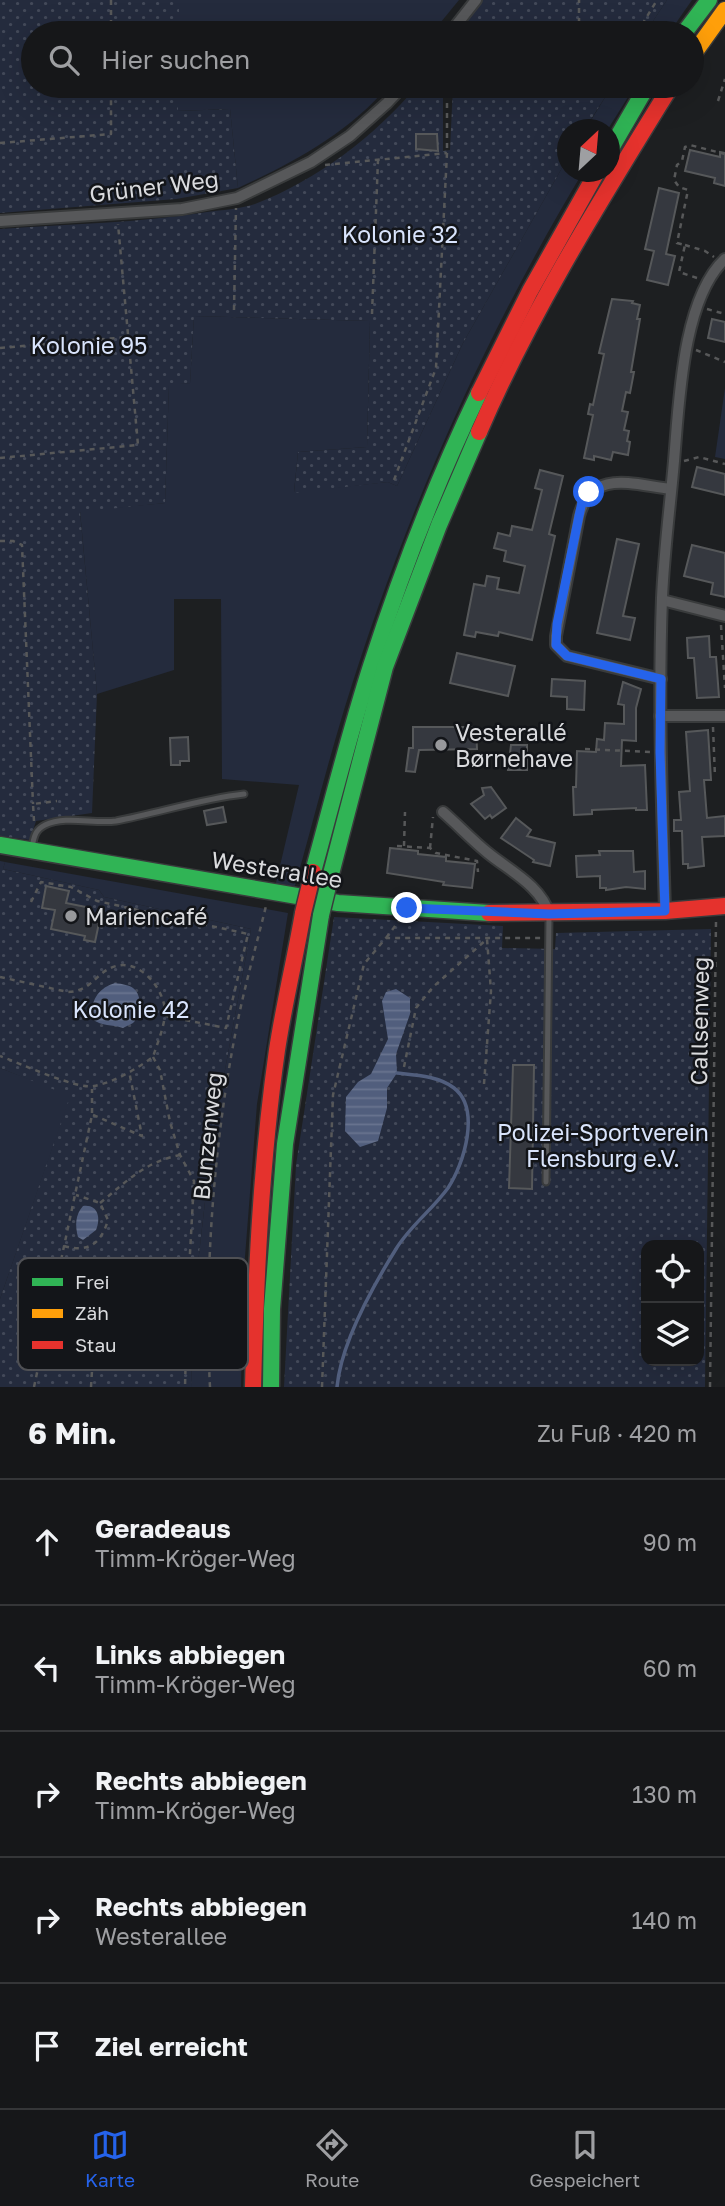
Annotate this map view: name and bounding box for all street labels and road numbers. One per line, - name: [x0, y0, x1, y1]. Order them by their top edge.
- street label: Grüner Weg: [88, 164, 220, 208]
- street label: Westerallee: [210, 845, 344, 893]
- street label: Callsenweg: [684, 956, 714, 1086]
- street label: Bunzenweg: [186, 1071, 228, 1201]

